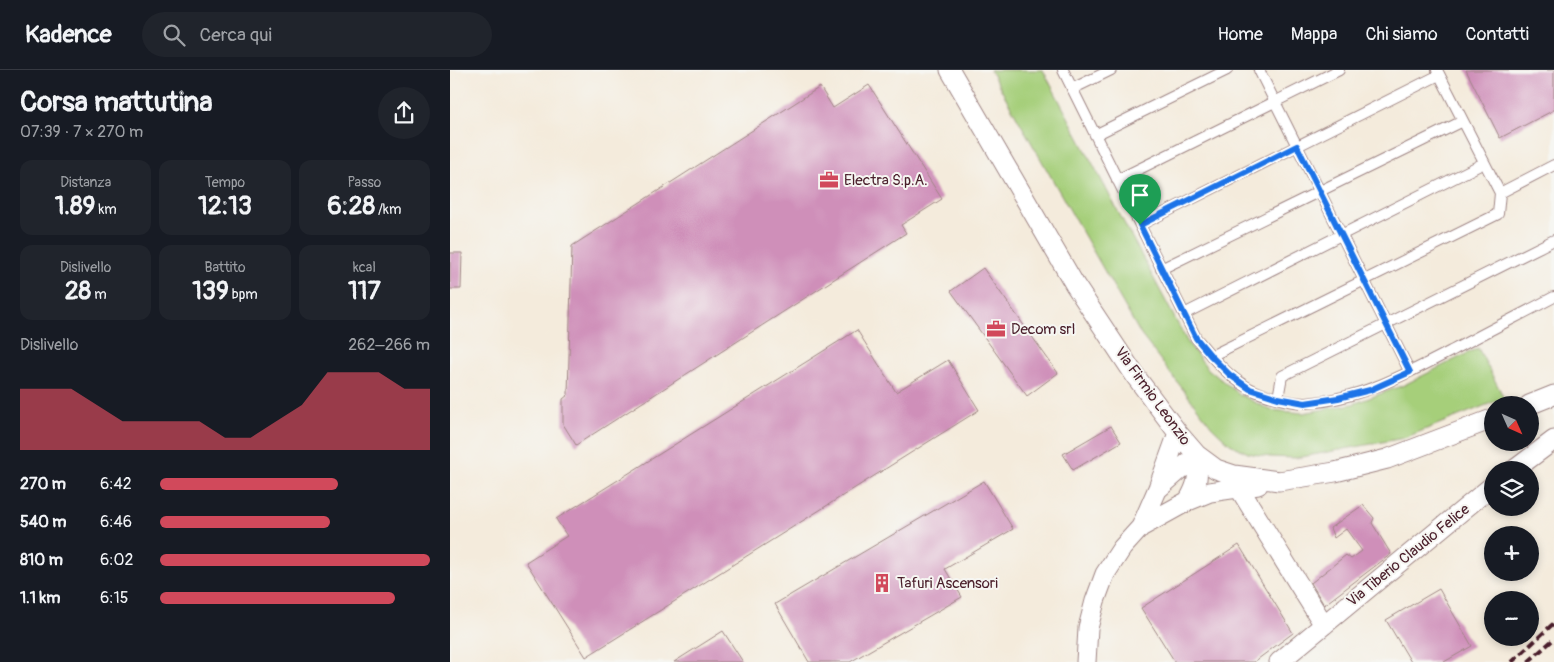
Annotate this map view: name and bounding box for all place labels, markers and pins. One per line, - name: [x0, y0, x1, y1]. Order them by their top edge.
- office icon: Electra S.p.A.: [818, 169, 840, 191]
- place label: Electra S.p.A.: [844, 171, 927, 190]
- pin: [1119, 174, 1161, 225]
- office icon: Decom srl: [985, 318, 1007, 340]
- place label: Decom srl: [1011, 320, 1075, 339]
- building icon: Tafuri Ascensori: [871, 572, 893, 594]
- place label: Tafuri Ascensori: [897, 574, 998, 593]

